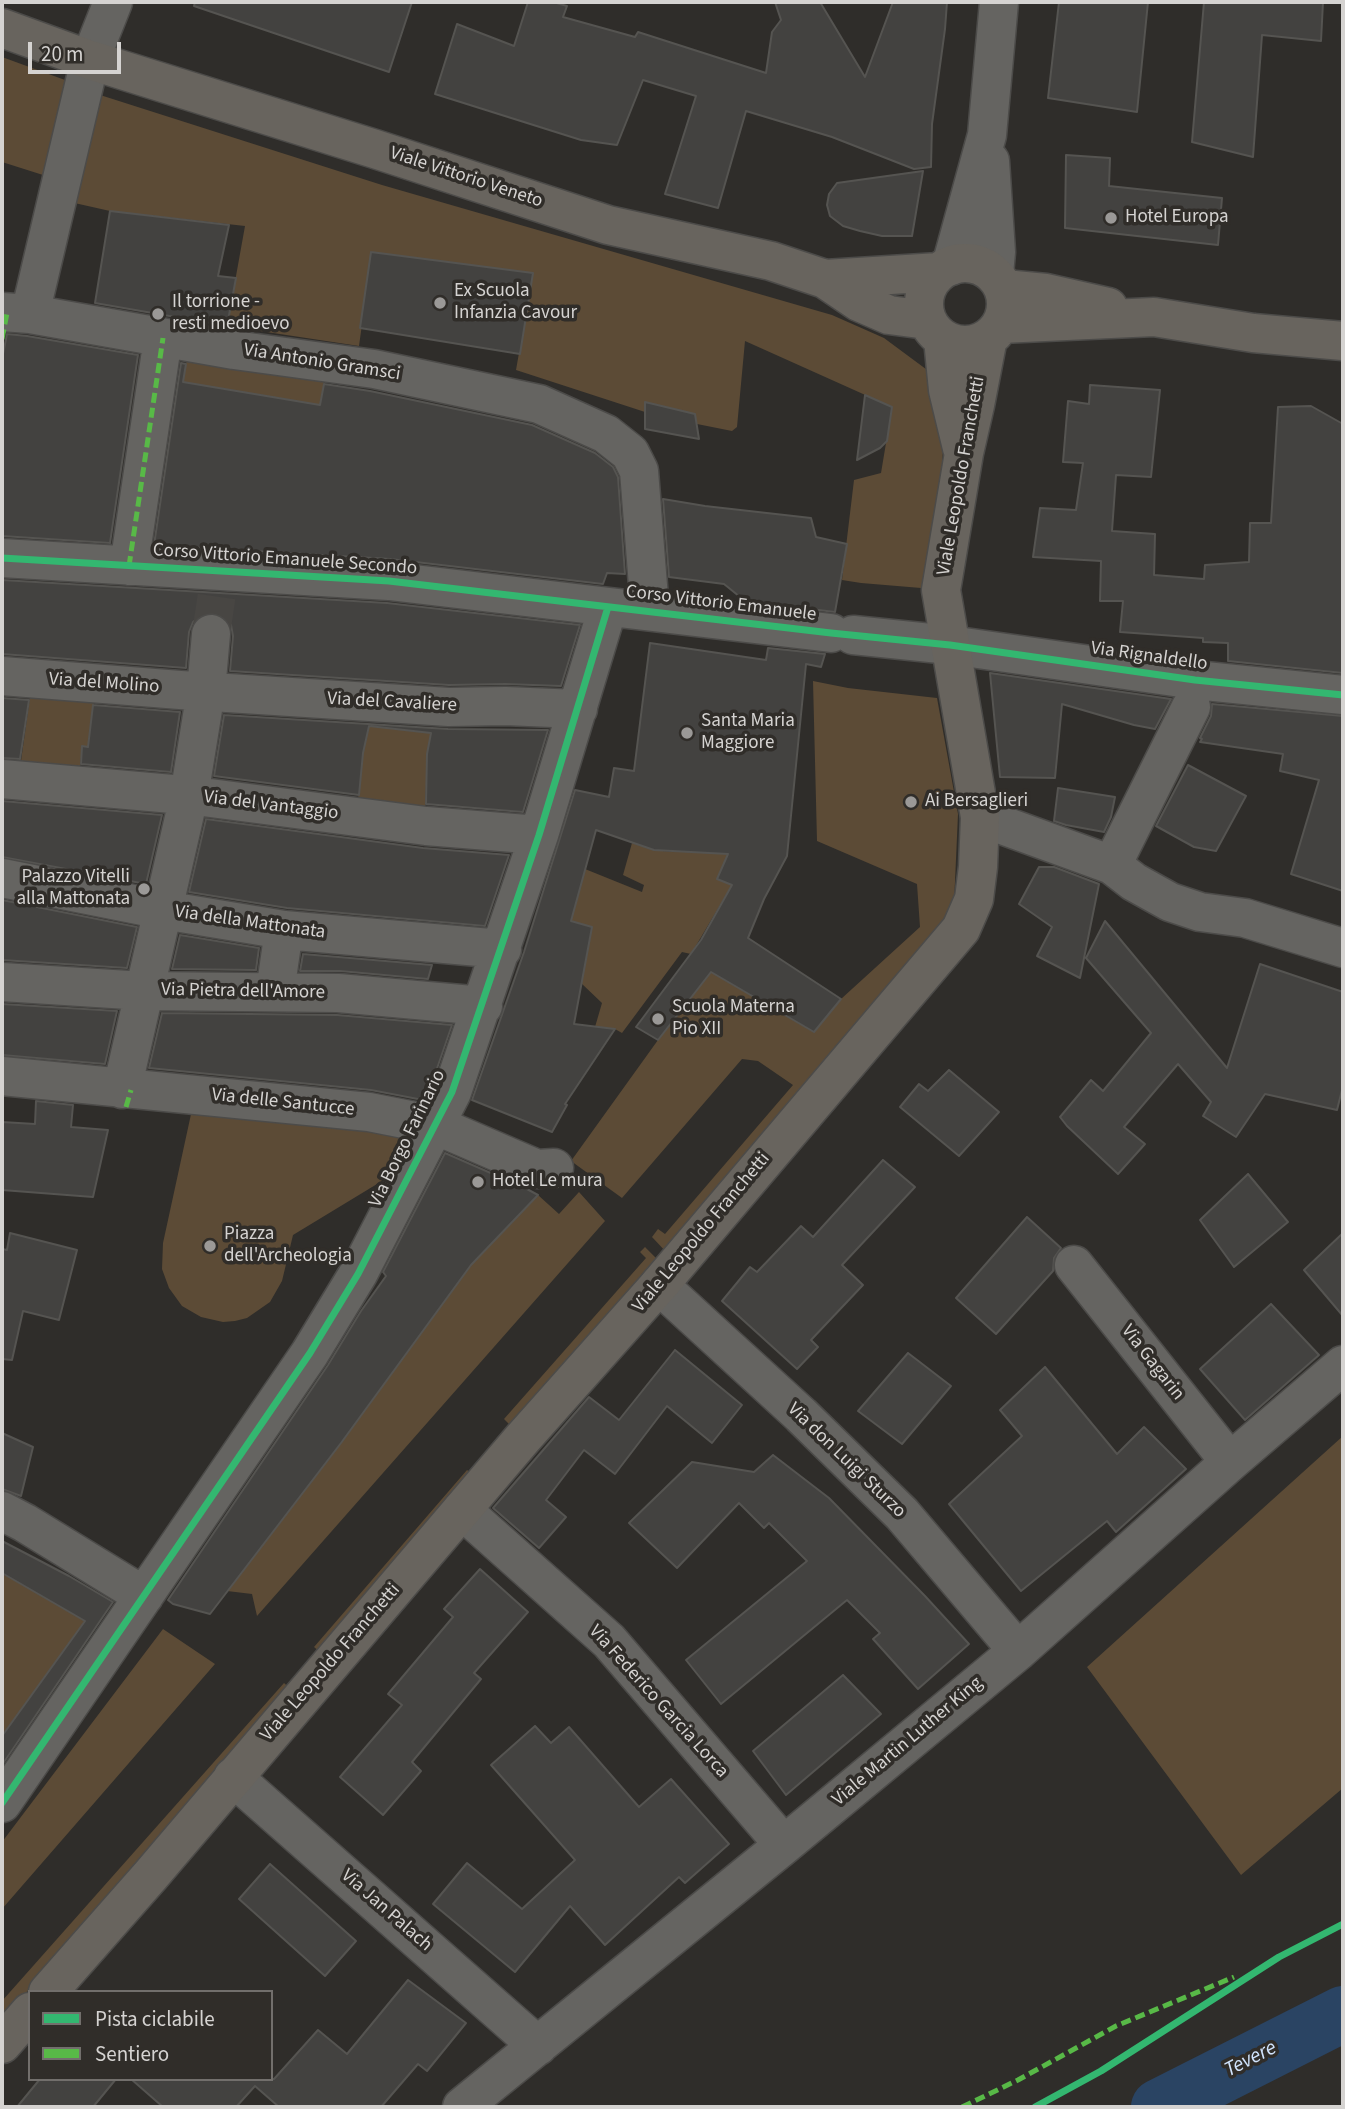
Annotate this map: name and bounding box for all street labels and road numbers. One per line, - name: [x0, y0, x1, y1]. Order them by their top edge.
- street label: Viale Vittorio Veneto: [387, 143, 545, 213]
- street label: Via Antonio Gramsci: [242, 339, 402, 387]
- street label: Viale Leopoldo Franchetti: [933, 375, 991, 577]
- street label: Corso Vittorio Emanuele Secondo: [152, 539, 418, 581]
- street label: Corso Vittorio Emanuele: [624, 581, 818, 627]
- street label: Via Rignaldello: [1089, 638, 1209, 676]
- street label: Via del Molino: [48, 669, 160, 699]
- street label: Via del Cavaliere: [327, 688, 457, 718]
- street label: Via del Vantaggio: [202, 786, 340, 826]
- street label: Via della Mattonata: [173, 901, 327, 945]
- street label: Via Pietra dell'Amore: [161, 979, 325, 1005]
- street label: Via Borgo Farinario: [365, 1066, 451, 1212]
- street label: Via delle Santucce: [210, 1084, 356, 1122]
- street label: Viale Leopoldo Franchetti: [628, 1148, 776, 1318]
- street label: Via Gagarin: [1115, 1321, 1189, 1405]
- street label: Via don Luigi Sturzo: [782, 1399, 910, 1523]
- street label: Viale Leopoldo Franchetti: [256, 1579, 406, 1747]
- street label: Via Federico Garcia Lorca: [583, 1621, 733, 1783]
- street label: Viale Martin Luther King: [828, 1673, 988, 1811]
- street label: Via Jan Palach: [336, 1865, 436, 1957]

